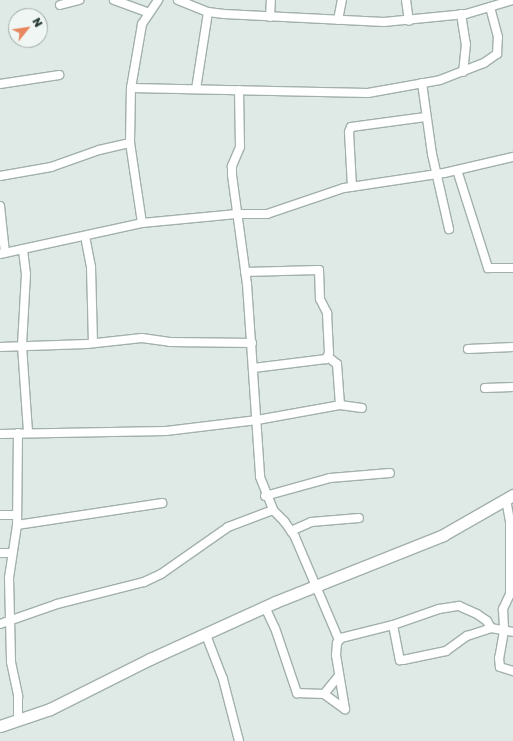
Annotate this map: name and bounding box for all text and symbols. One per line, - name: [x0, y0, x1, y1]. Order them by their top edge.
- north arrow: [8, 8, 48, 48]
- text: N: [30, 15, 46, 29]

